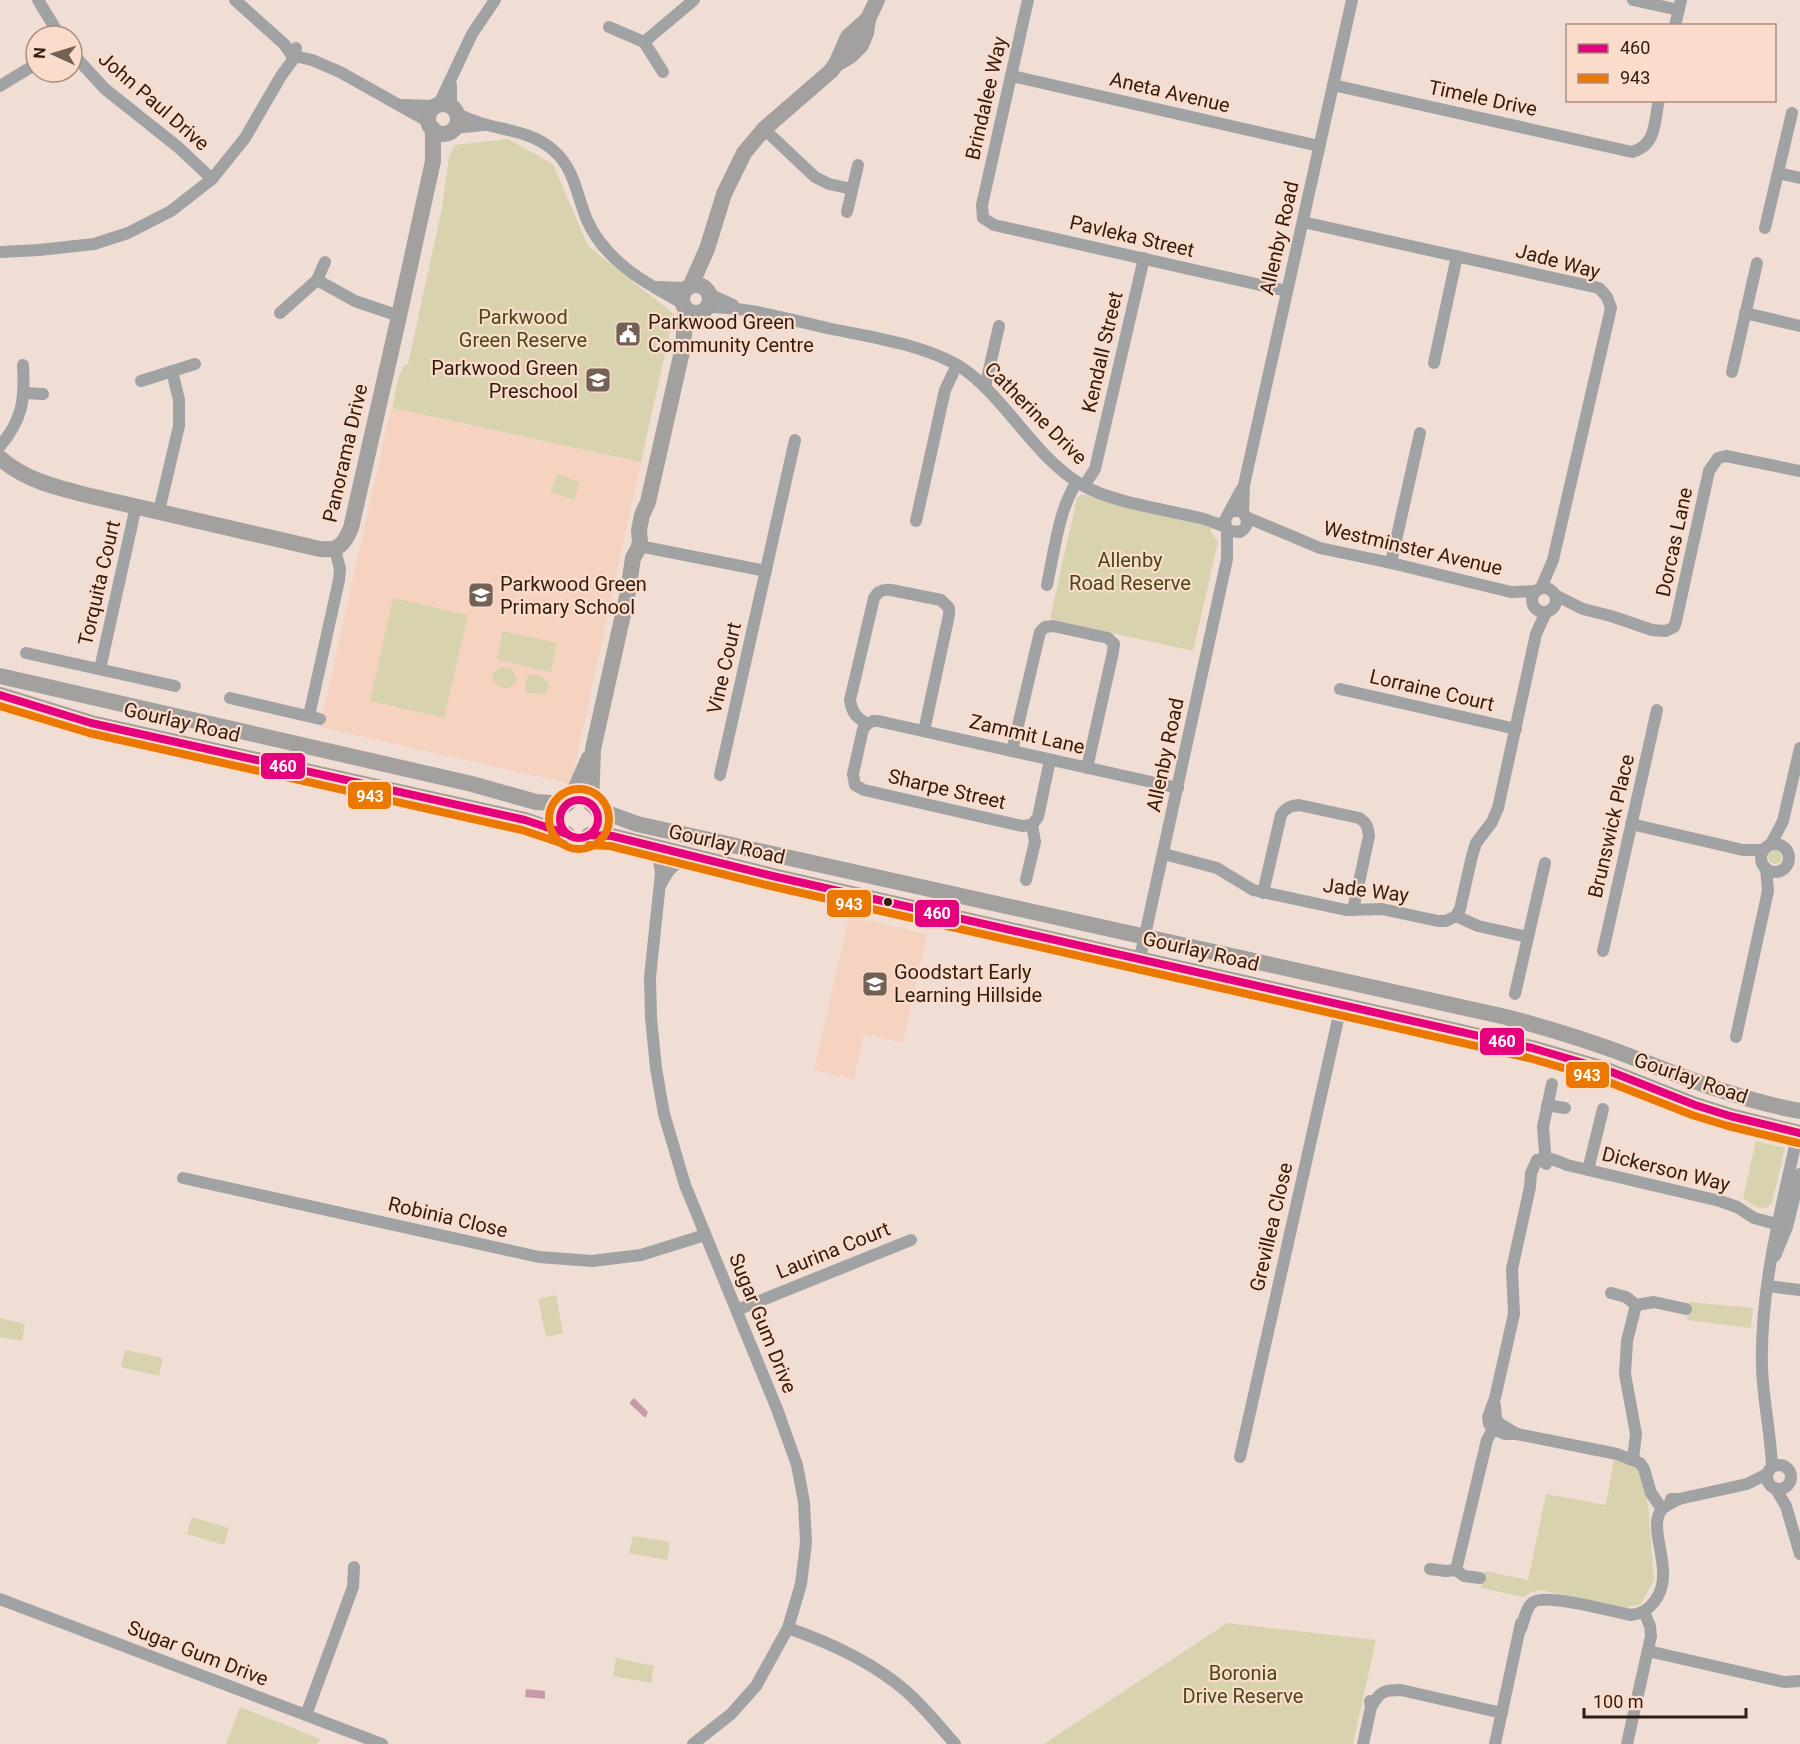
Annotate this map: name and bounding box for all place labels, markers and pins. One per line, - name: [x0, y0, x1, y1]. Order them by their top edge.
- place label: Parkwood Green Community Centre: [648, 310, 814, 357]
- public building icon: Parkwood Green Community Centre: [613, 319, 643, 349]
- place label: Parkwood Green Preschool: [431, 356, 578, 403]
- school or university icon: Parkwood Green Preschool: [583, 365, 613, 395]
- place label: Parkwood Green Primary School: [500, 572, 647, 619]
- school or university icon: Parkwood Green Primary School: [466, 580, 496, 610]
- unlabelled marker: [882, 896, 894, 908]
- place label: Goodstart Early Learning Hillside: [894, 960, 1042, 1007]
- school or university icon: Goodstart Early Learning Hillside: [860, 969, 890, 999]

